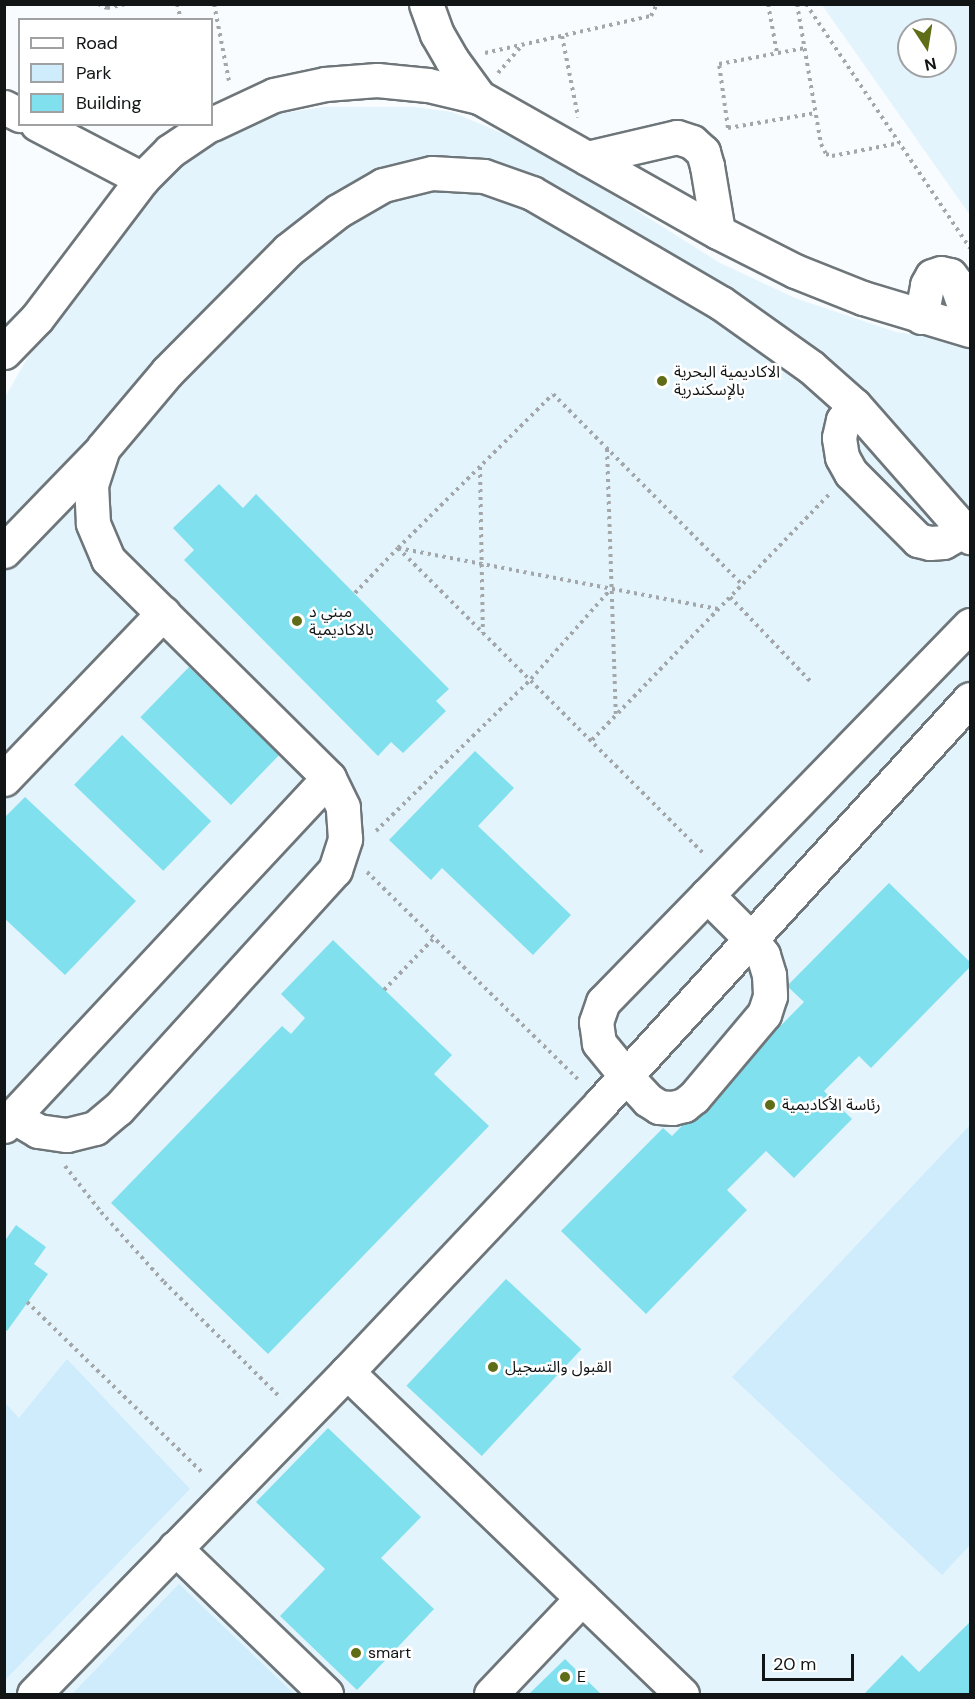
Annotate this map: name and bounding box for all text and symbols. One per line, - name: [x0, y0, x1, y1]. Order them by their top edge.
- legend: [18, 18, 213, 126]
- north arrow: [897, 18, 957, 78]
- text: Road: [76, 31, 118, 55]
- text: N: [923, 53, 938, 76]
- text: Park: [76, 61, 112, 85]
- text: Building: [76, 91, 141, 115]
- place label: الاكاديمية البحرية بالإسكندرية: [674, 362, 780, 400]
- marker: الاكاديمية البحرية بالإسكندرية: [655, 374, 669, 388]
- place label: مبني د بالاكاديمية: [309, 602, 374, 640]
- marker: مبني د بالاكاديمية: [290, 614, 304, 628]
- place label: رئاسة الأكاديمية: [782, 1095, 881, 1115]
- marker: رئاسة الأكاديمية: [763, 1098, 777, 1112]
- place label: القبول والتسجيل: [505, 1357, 612, 1377]
- marker: القبول والتسجيل: [486, 1360, 500, 1374]
- scale bar: [765, 1642, 856, 1680]
- place label: smart: [368, 1643, 411, 1663]
- marker: smart: [349, 1646, 363, 1660]
- text: 20 m: [773, 1652, 816, 1676]
- place label: E: [577, 1667, 586, 1687]
- marker: E: [558, 1670, 572, 1684]

